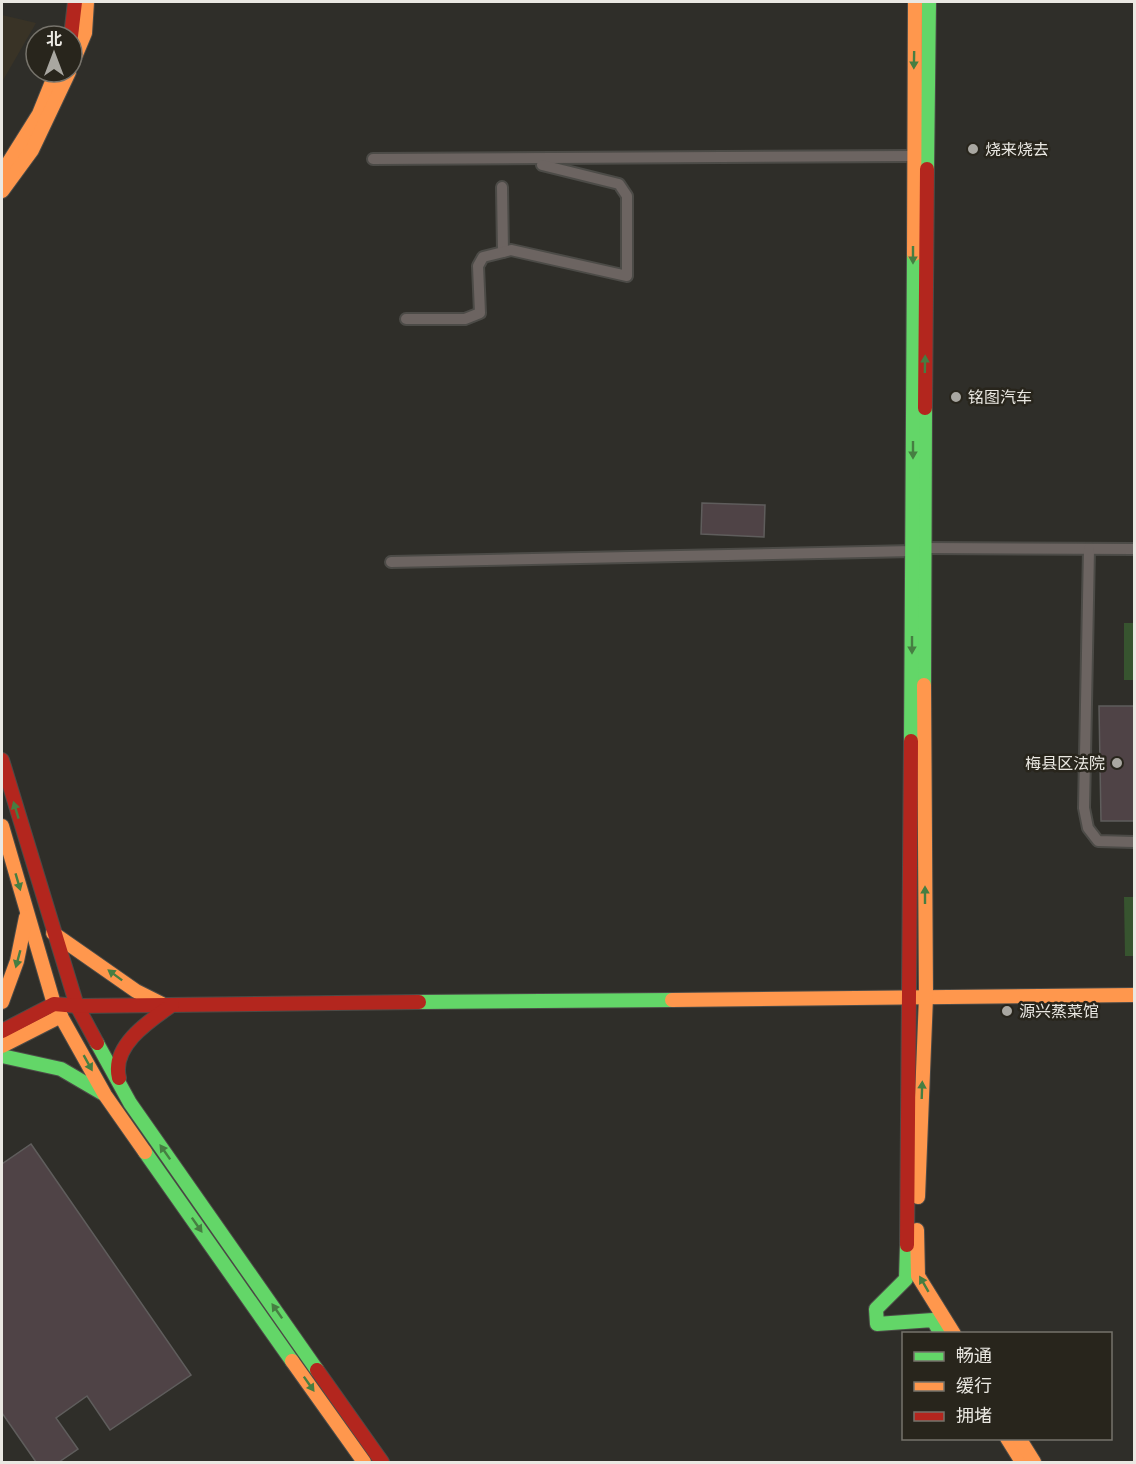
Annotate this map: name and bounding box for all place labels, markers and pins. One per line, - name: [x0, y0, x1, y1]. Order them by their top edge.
- place label: 烧来烧去: [985, 141, 1049, 158]
- marker: 烧来烧去: [966, 142, 980, 156]
- place label: 铭图汽车: [968, 389, 1032, 406]
- marker: 铭图汽车: [949, 390, 963, 404]
- place label: 梅县区法院: [1025, 755, 1105, 772]
- marker: 梅县区法院: [1110, 756, 1124, 770]
- place label: 源兴蒸菜馆: [1019, 1003, 1099, 1020]
- marker: 源兴蒸菜馆: [1000, 1004, 1014, 1018]

